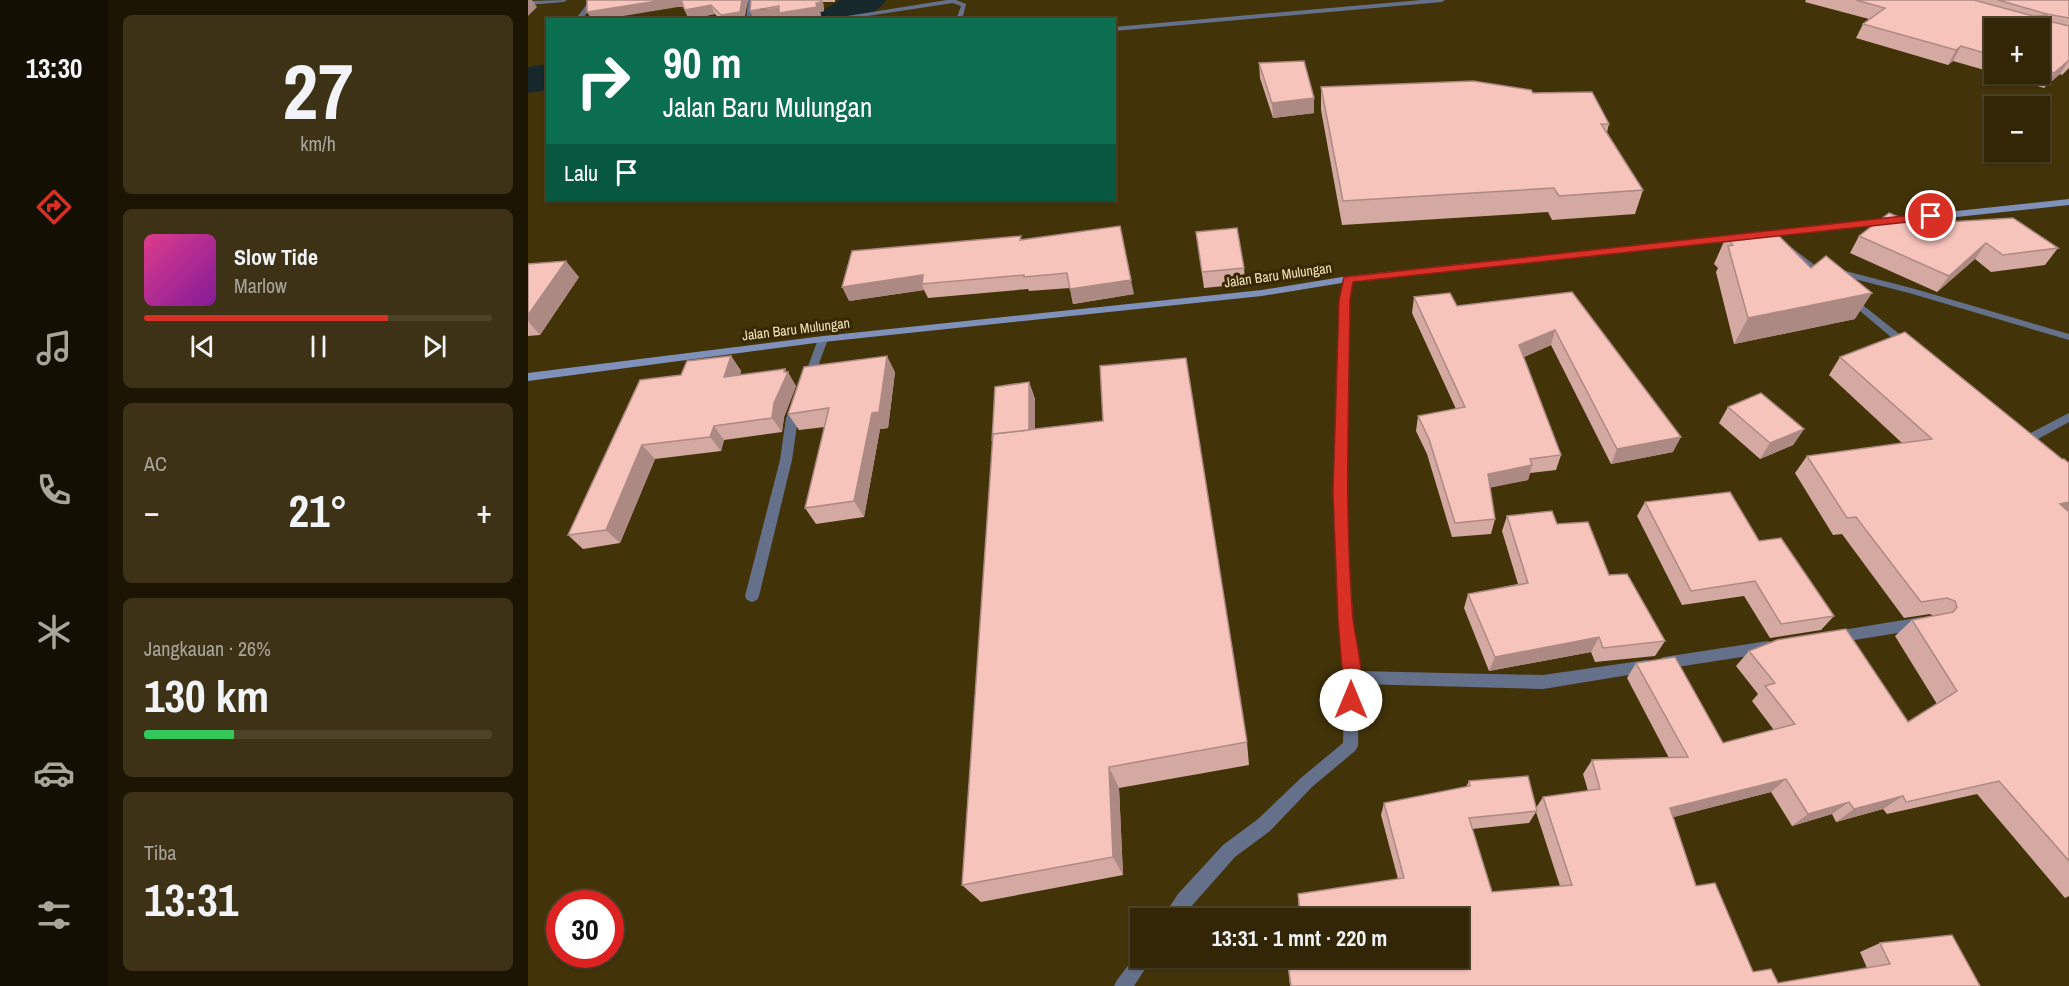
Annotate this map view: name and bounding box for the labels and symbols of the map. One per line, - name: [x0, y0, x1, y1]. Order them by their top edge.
- pin: [1905, 190, 1956, 241]
- street label: Jalan Baru Mulungan: [1223, 259, 1333, 291]
- street label: Jalan Baru Mulungan: [741, 313, 851, 345]
- position arrow: [1319, 668, 1383, 732]
- speed limit sign: 30: [546, 890, 624, 968]

